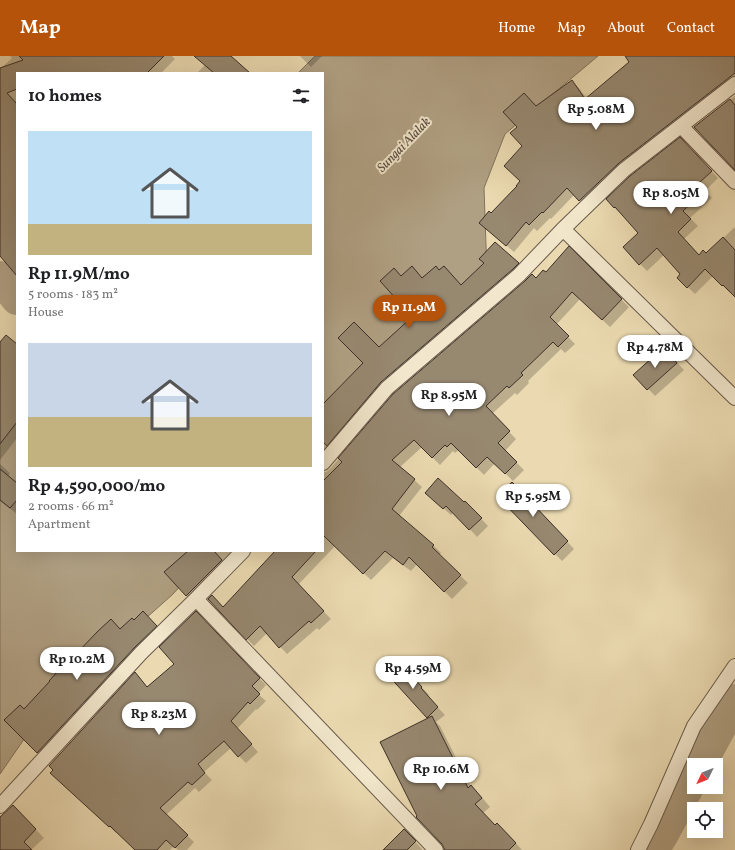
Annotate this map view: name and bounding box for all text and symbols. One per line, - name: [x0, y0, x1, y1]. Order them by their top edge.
- text: Map: [20, 15, 61, 41]
- text: Home: [498, 19, 535, 38]
- text: Map: [557, 19, 585, 38]
- text: About: [607, 19, 645, 38]
- text: Contact: [667, 19, 715, 38]
- text: 10 homes: [28, 85, 102, 108]
- icon: filters: [290, 85, 312, 107]
- pin: Rp 5.08M: [555, 97, 637, 131]
- text: Rp 5.08M: [567, 101, 625, 119]
- water label: Sungai Alalak: [374, 114, 435, 177]
- icon: home: [134, 157, 206, 229]
- pin: Rp 8.05M: [630, 181, 712, 215]
- text: Rp 8.05M: [642, 185, 700, 203]
- text: Rp 11.9M/mo: [28, 263, 130, 286]
- text: 5 rooms · 183 m²: [28, 286, 118, 304]
- pin: Rp 11.9M: [368, 295, 450, 329]
- text: Rp 11.9M: [382, 299, 436, 317]
- text: House: [28, 304, 64, 322]
- pin: Rp 4.78M: [614, 335, 696, 369]
- text: Rp 4.78M: [627, 339, 683, 357]
- icon: home: [134, 369, 206, 441]
- pin: Rp 8.95M: [408, 383, 490, 417]
- text: Rp 8.95M: [421, 387, 477, 405]
- text: Rp 4,590,000/mo: [28, 475, 165, 498]
- pin: Rp 5.95M: [492, 484, 574, 518]
- text: Rp 5.95M: [505, 488, 561, 506]
- text: 2 rooms · 66 m²: [28, 498, 114, 516]
- text: Apartment: [28, 516, 91, 534]
- pin: Rp 10.2M: [36, 647, 118, 681]
- text: Rp 10.2M: [49, 651, 105, 669]
- pin: Rp 4.59M: [372, 656, 454, 690]
- text: Rp 4.59M: [384, 660, 442, 678]
- pin: Rp 8.23M: [118, 702, 200, 736]
- text: Rp 8.23M: [131, 706, 187, 724]
- pin: Rp 10.6M: [400, 757, 482, 791]
- north arrow: [687, 758, 723, 794]
- map controls: [687, 758, 723, 838]
- text: Rp 10.6M: [413, 761, 469, 779]
- button: locate: [687, 802, 723, 838]

